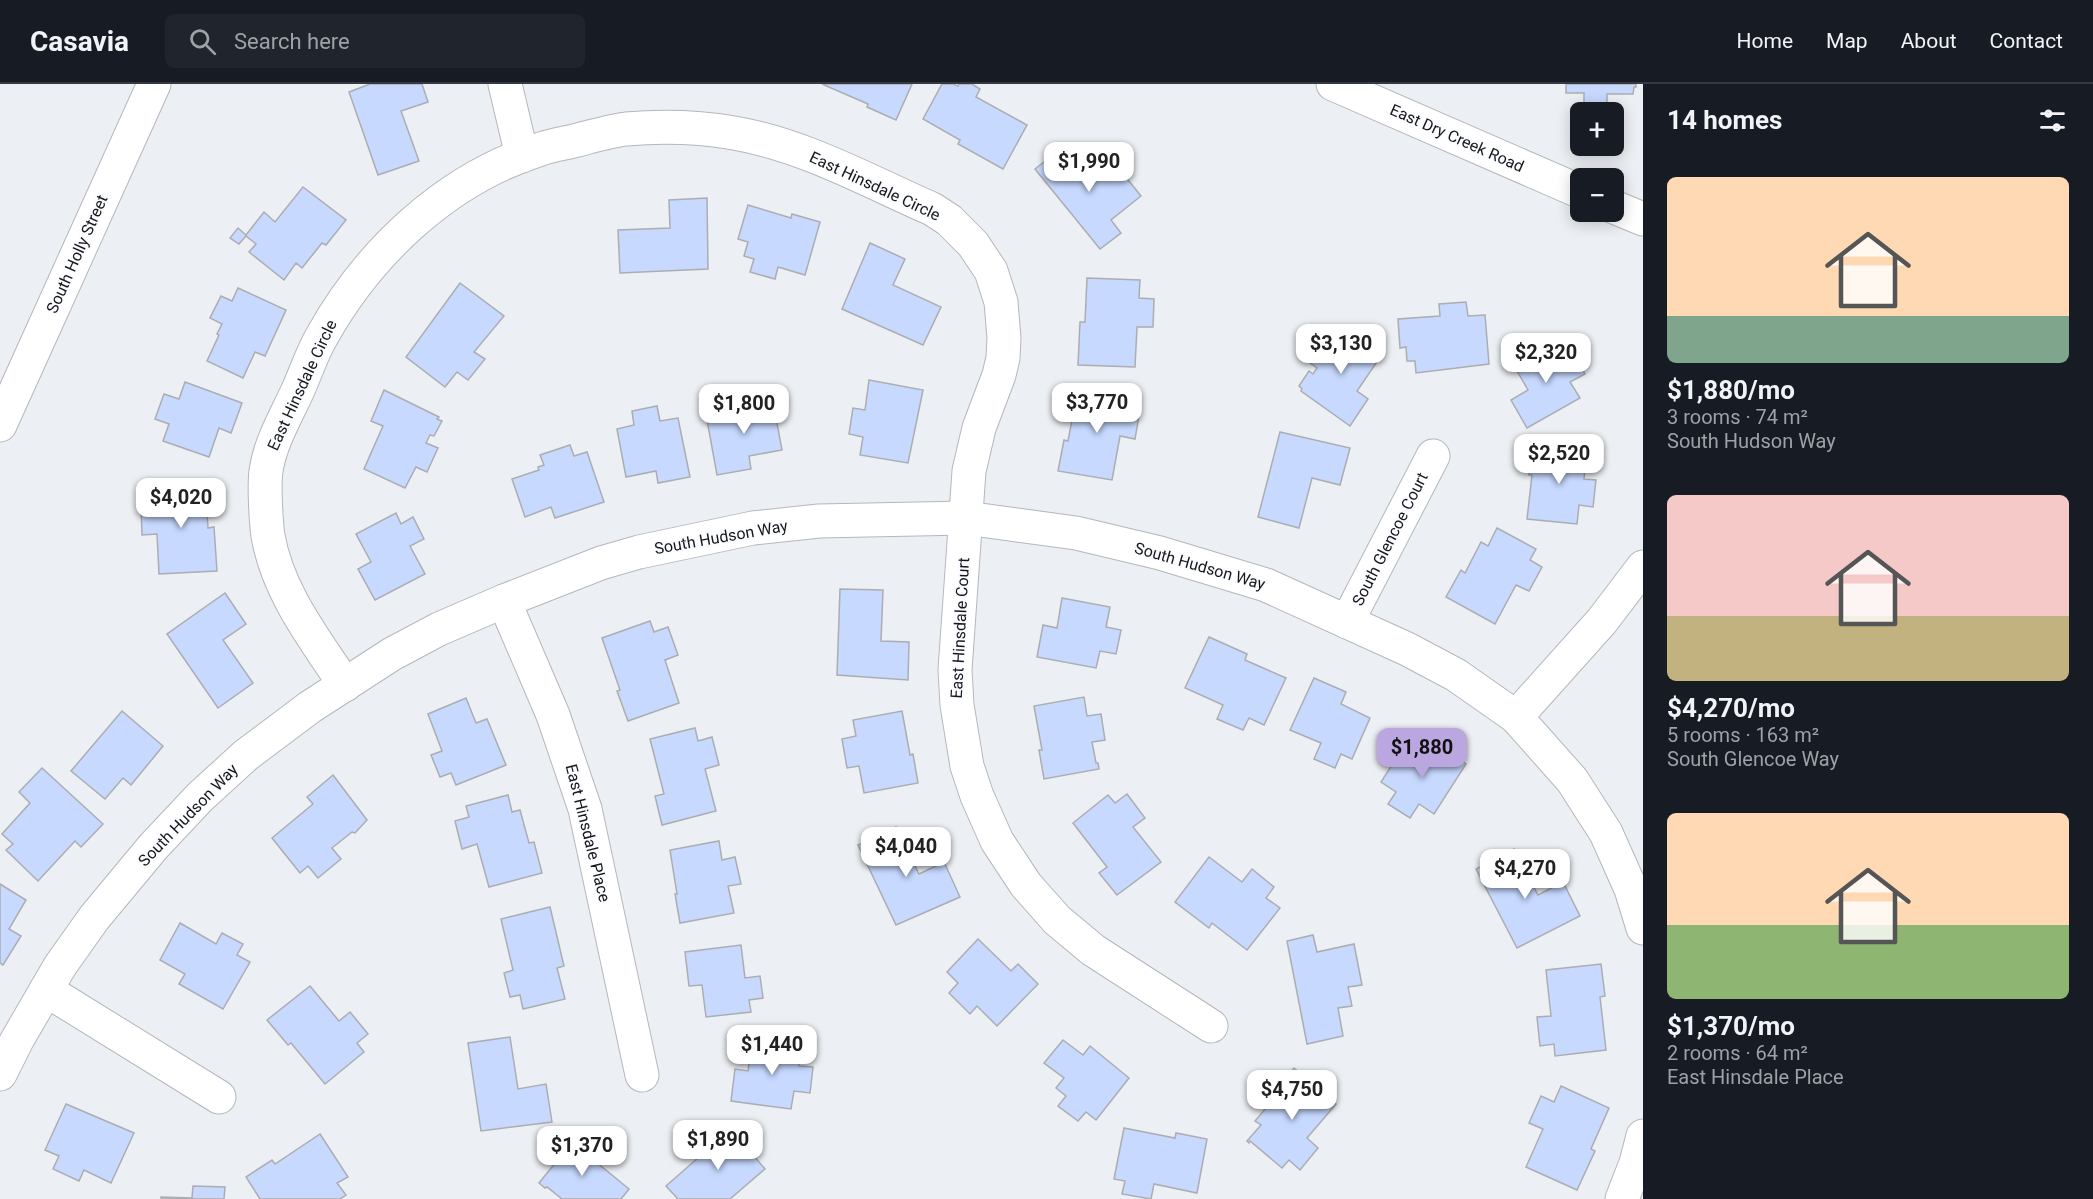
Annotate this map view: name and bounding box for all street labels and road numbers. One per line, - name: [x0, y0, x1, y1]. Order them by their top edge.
- street label: East Dry Creek Road: [1387, 100, 1527, 176]
- street label: East Hinsdale Circle: [807, 147, 943, 225]
- street label: South Holly Street: [42, 192, 112, 316]
- street label: East Hinsdale Circle: [263, 317, 341, 453]
- street label: South Glencoe Court: [1348, 469, 1432, 609]
- street label: South Hudson Way: [653, 516, 790, 558]
- street label: South Hudson Way: [1132, 538, 1268, 594]
- street label: East Hinsdale Court: [947, 557, 973, 699]
- street label: South Hudson Way: [134, 760, 242, 870]
- street label: East Hinsdale Place: [562, 762, 614, 904]

